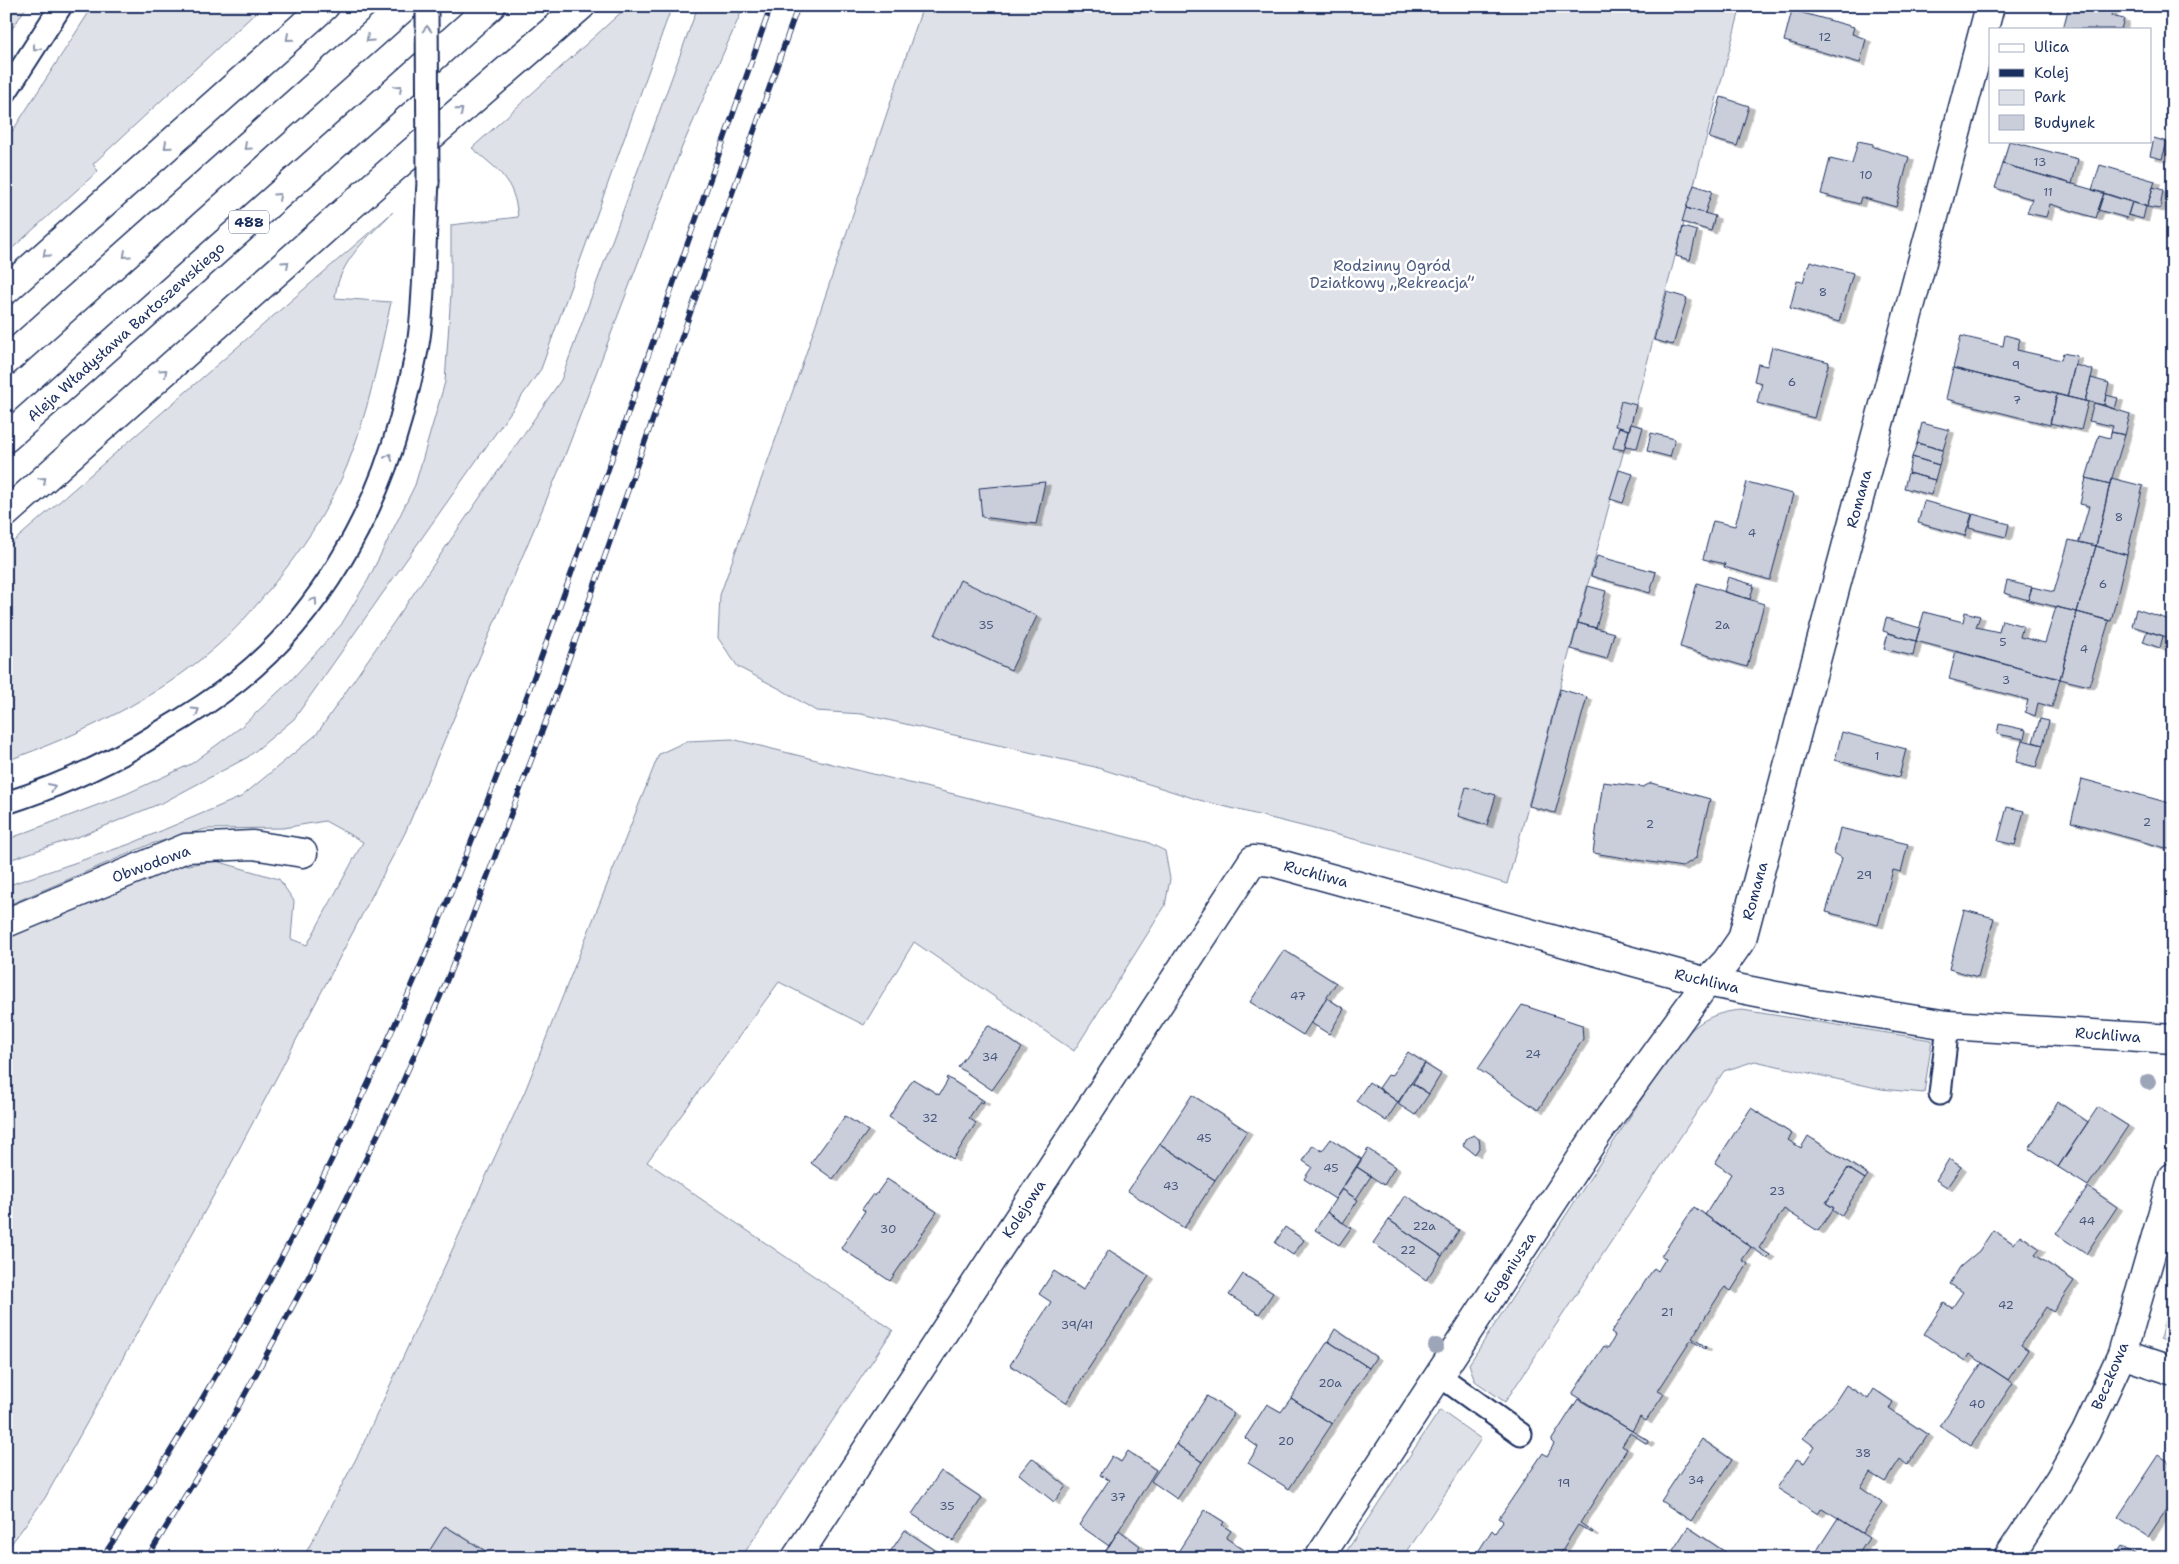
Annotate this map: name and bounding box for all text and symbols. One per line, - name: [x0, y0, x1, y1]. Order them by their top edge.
- one-way arrow: [422, 24, 432, 32]
- legend: [1989, 28, 2152, 142]
- house number: 12: [1819, 29, 1831, 45]
- one-way arrow: [285, 33, 294, 42]
- one-way arrow: [365, 33, 374, 42]
- text: Ulica: [2034, 37, 2070, 57]
- one-way arrow: [33, 42, 42, 51]
- text: Kolej: [2034, 63, 2069, 83]
- one-way arrow: [394, 85, 403, 94]
- text: Park: [2034, 87, 2066, 107]
- one-way arrow: [455, 108, 464, 117]
- text: Budynek: [2034, 113, 2095, 133]
- one-way arrow: [164, 140, 173, 149]
- one-way arrow: [244, 141, 253, 150]
- house number: 13: [2034, 154, 2046, 170]
- house number: 10: [1859, 167, 1873, 183]
- house number: 11: [2043, 184, 2053, 200]
- one-way arrow: [273, 193, 282, 202]
- road number: 488: [229, 210, 269, 233]
- street label: Aleja Władysława Bartoszewskiego: [23, 238, 229, 426]
- one-way arrow: [42, 248, 51, 257]
- one-way arrow: [122, 249, 131, 258]
- park label: Rodzinny Ogród Działkowy „Rekreacja”: [1310, 256, 1475, 293]
- one-way arrow: [280, 261, 289, 270]
- house number: 8: [1819, 284, 1827, 300]
- house number: 9: [2012, 357, 2020, 373]
- one-way arrow: [159, 369, 168, 378]
- house number: 6: [1788, 374, 1796, 390]
- house number: 7: [2013, 392, 2021, 408]
- one-way arrow: [383, 453, 393, 462]
- street label: Romana: [1842, 467, 1877, 530]
- one-way arrow: [37, 477, 46, 486]
- house number: 8: [2115, 509, 2123, 525]
- house number: 4: [1748, 525, 1756, 541]
- house number: 6: [2099, 576, 2107, 592]
- one-way arrow: [308, 597, 317, 607]
- house number: 35: [978, 617, 994, 633]
- house number: 2a: [1714, 617, 1730, 633]
- house number: 5: [1999, 634, 2007, 650]
- house number: 4: [2080, 641, 2088, 657]
- house number: 3: [2002, 672, 2010, 688]
- one-way arrow: [190, 708, 199, 717]
- house number: 1: [1874, 748, 1880, 764]
- one-way arrow: [47, 783, 56, 794]
- house number: 2: [2143, 814, 2151, 830]
- house number: 2: [1646, 816, 1654, 832]
- street label: Obwodowa: [109, 840, 194, 887]
- street label: Ruchliwa: [1282, 856, 1351, 892]
- street label: Romana: [1738, 859, 1773, 922]
- house number: 29: [1856, 867, 1872, 883]
- street label: Ruchliwa: [1673, 964, 1742, 998]
- house number: 47: [1290, 988, 1306, 1004]
- street label: Ruchliwa: [2074, 1023, 2142, 1047]
- house number: 24: [1525, 1046, 1541, 1062]
- house number: 34: [982, 1049, 998, 1065]
- house number: 32: [922, 1110, 938, 1126]
- house number: 45: [1196, 1130, 1212, 1146]
- house number: 45: [1323, 1160, 1339, 1176]
- street label: Kolejowa: [998, 1175, 1051, 1242]
- house number: 43: [1163, 1178, 1179, 1194]
- house number: 23: [1769, 1183, 1785, 1199]
- house number: 44: [2079, 1213, 2095, 1229]
- house number: 22a: [1412, 1218, 1436, 1234]
- house number: 30: [880, 1221, 896, 1237]
- street label: Eugeniusza: [1479, 1228, 1541, 1308]
- house number: 22: [1400, 1242, 1416, 1258]
- house number: 42: [1998, 1297, 2014, 1313]
- house number: 21: [1661, 1304, 1673, 1320]
- house number: 39/41: [1061, 1317, 1093, 1333]
- street label: Beczkowa: [2087, 1338, 2134, 1413]
- house number: 20a: [1318, 1375, 1342, 1391]
- house number: 40: [1969, 1396, 1985, 1412]
- house number: 20: [1278, 1433, 1294, 1449]
- house number: 38: [1855, 1445, 1871, 1461]
- house number: 34: [1688, 1472, 1704, 1488]
- house number: 19: [1558, 1475, 1570, 1491]
- house number: 37: [1110, 1489, 1126, 1505]
- house number: 35: [939, 1498, 955, 1514]

